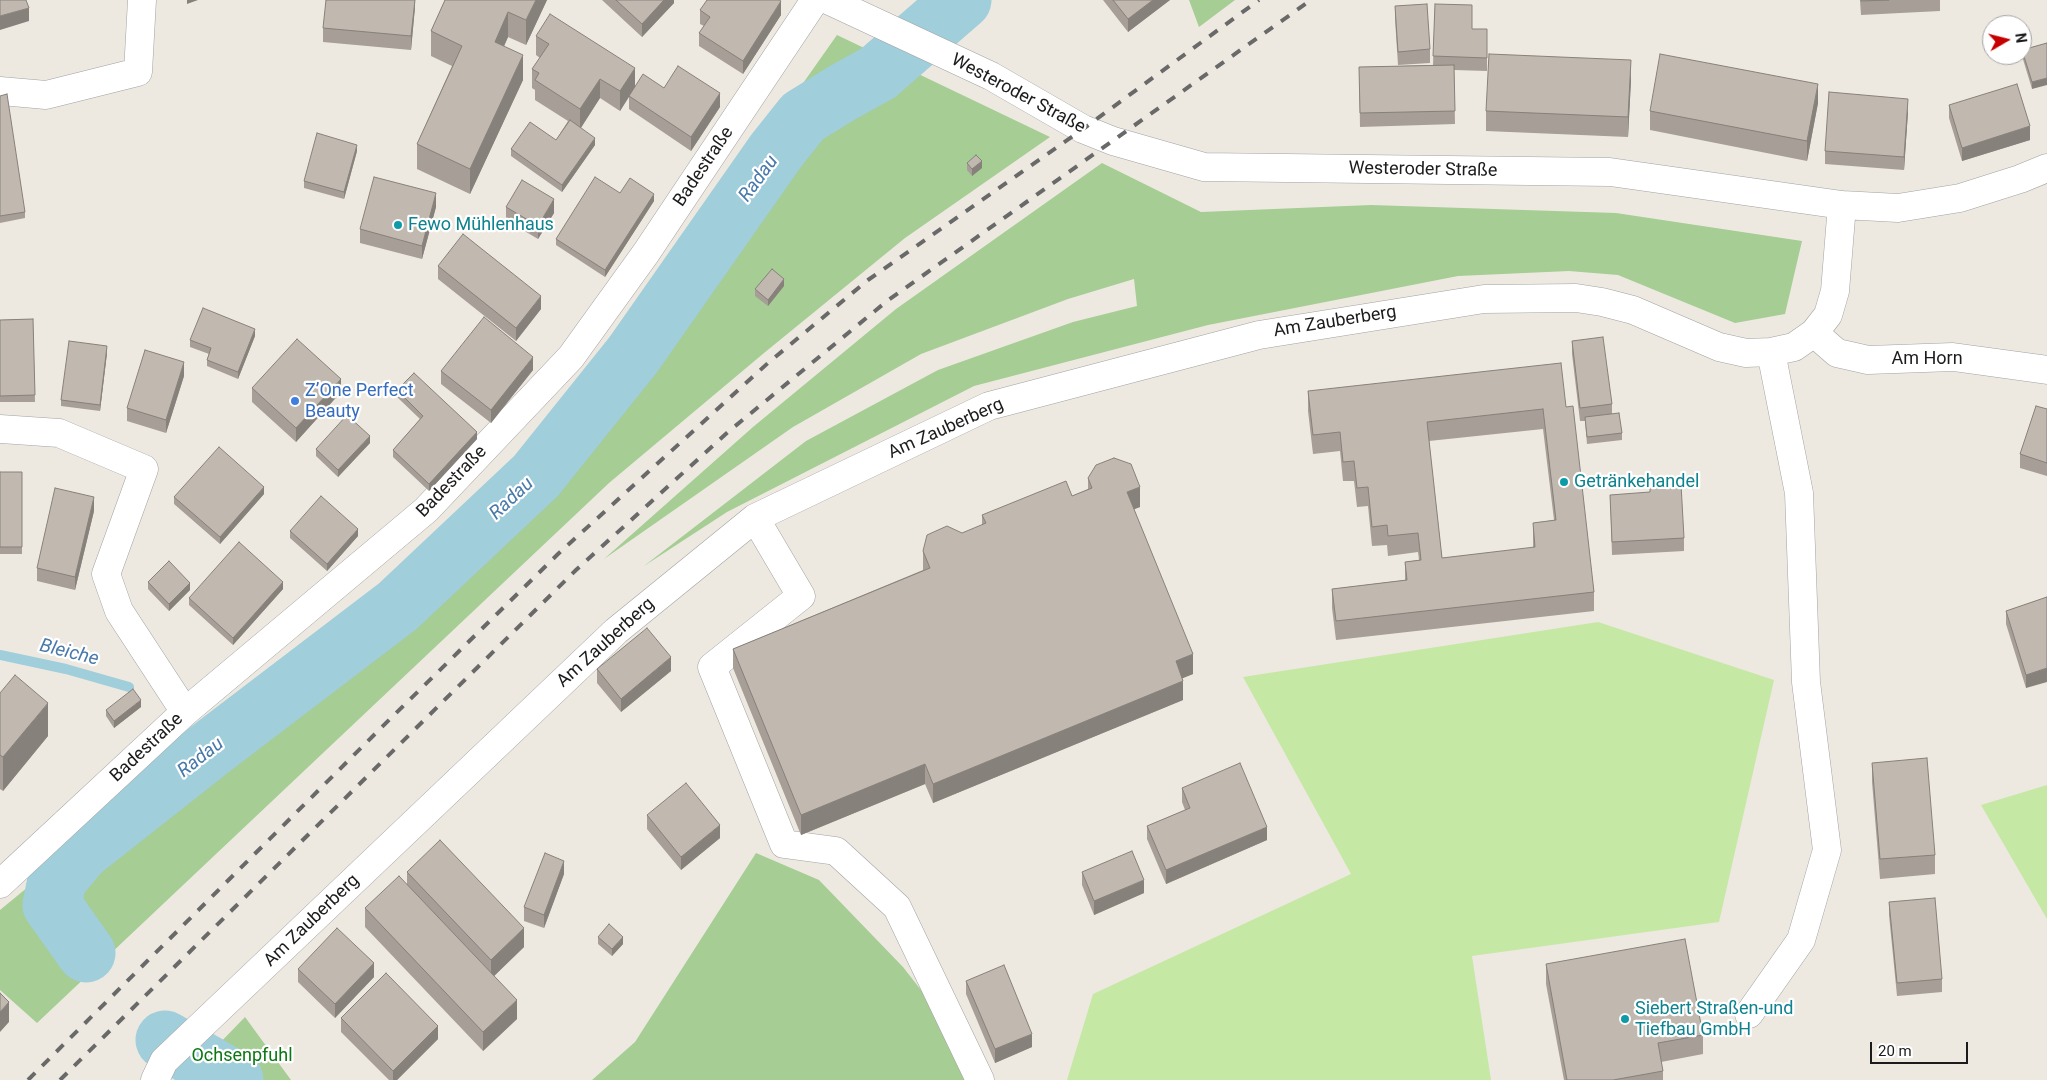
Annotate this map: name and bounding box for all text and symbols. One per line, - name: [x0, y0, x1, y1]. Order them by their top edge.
- north arrow: [1982, 15, 2032, 65]
- text: N: [2012, 32, 2029, 44]
- street label: Westeroder Straße: [947, 50, 1089, 138]
- street label: Badestraße: [669, 123, 739, 211]
- water label: Radau: [735, 151, 783, 207]
- street label: Westeroder Straße: [1348, 158, 1498, 182]
- place label: Fewo Mühlenhaus: [408, 214, 554, 236]
- marker: Fewo Mühlenhaus: [392, 219, 404, 231]
- street label: Am Zauberberg: [1272, 302, 1398, 342]
- street label: Am Horn: [1891, 348, 1963, 370]
- place label: Z’One Perfect Beauty: [305, 380, 414, 422]
- street label: Am Zauberberg: [885, 394, 1007, 464]
- marker: Z’One Perfect Beauty: [289, 395, 301, 407]
- street label: Badestraße: [412, 442, 492, 522]
- place label: Getränkehandel: [1574, 471, 1699, 493]
- water label: Radau: [485, 473, 539, 525]
- marker: Getränkehandel: [1558, 476, 1570, 488]
- street label: Am Zauberberg: [553, 594, 659, 692]
- water label: Bleiche: [37, 635, 101, 671]
- street label: Badestraße: [106, 709, 188, 787]
- water label: Radau: [174, 733, 228, 783]
- street label: Am Zauberberg: [260, 870, 364, 972]
- place label: Siebert Straßen-und Tiefbau GmbH: [1635, 998, 1793, 1040]
- marker: Siebert Straßen-und Tiefbau GmbH: [1619, 1013, 1631, 1025]
- scale bar: [1872, 1032, 1970, 1064]
- text: 20 m: [1878, 1042, 1912, 1060]
- park label: Ochsenpfuhl: [191, 1045, 293, 1067]

